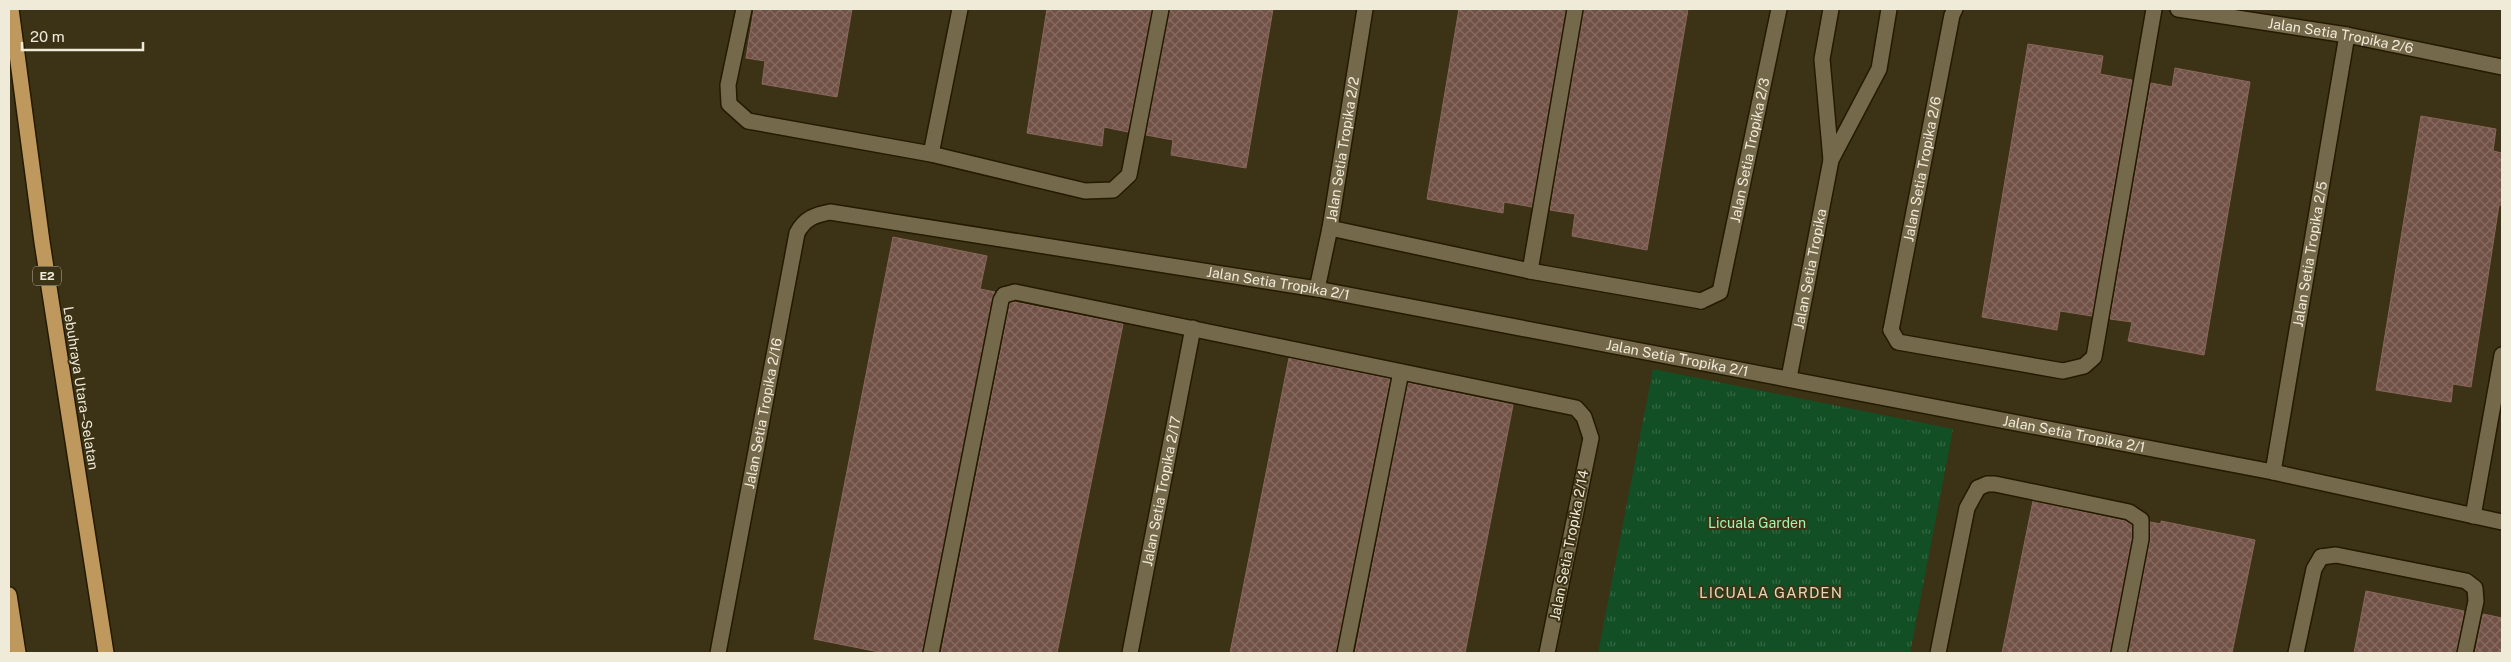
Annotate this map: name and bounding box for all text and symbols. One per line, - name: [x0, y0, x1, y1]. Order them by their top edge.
- street label: Jalan Setia Tropika 2/6: [2267, 15, 2415, 57]
- scale bar: [22, 20, 144, 52]
- text: 20 m: [30, 28, 65, 45]
- street label: Jalan Setia Tropika 2/2: [1323, 75, 1362, 223]
- street label: Jalan Setia Tropika 2/3: [1727, 76, 1773, 224]
- street label: Jalan Setia Tropika 2/6: [1900, 95, 1944, 243]
- street label: Jalan Setia Tropika 2/5: [2290, 180, 2330, 328]
- street label: Jalan Setia Tropika: [1791, 207, 1829, 331]
- street label: Jalan Setia Tropika 2/1: [1206, 264, 1351, 303]
- road number: E2: [33, 266, 61, 286]
- street label: Lebuhraya Utara–Selatan: [60, 305, 102, 471]
- street label: Jalan Setia Tropika 2/16: [741, 336, 785, 490]
- street label: Jalan Setia Tropika 2/1: [1605, 337, 1750, 379]
- street label: Jalan Setia Tropika 2/1: [2002, 412, 2147, 455]
- street label: Jalan Setia Tropika 2/17: [1139, 414, 1184, 568]
- street label: Jalan Setia Tropika 2/14: [1547, 468, 1592, 622]
- park label: Licuala Garden: [1708, 515, 1806, 531]
- district label: LICUALA GARDEN: [1699, 584, 1843, 601]

